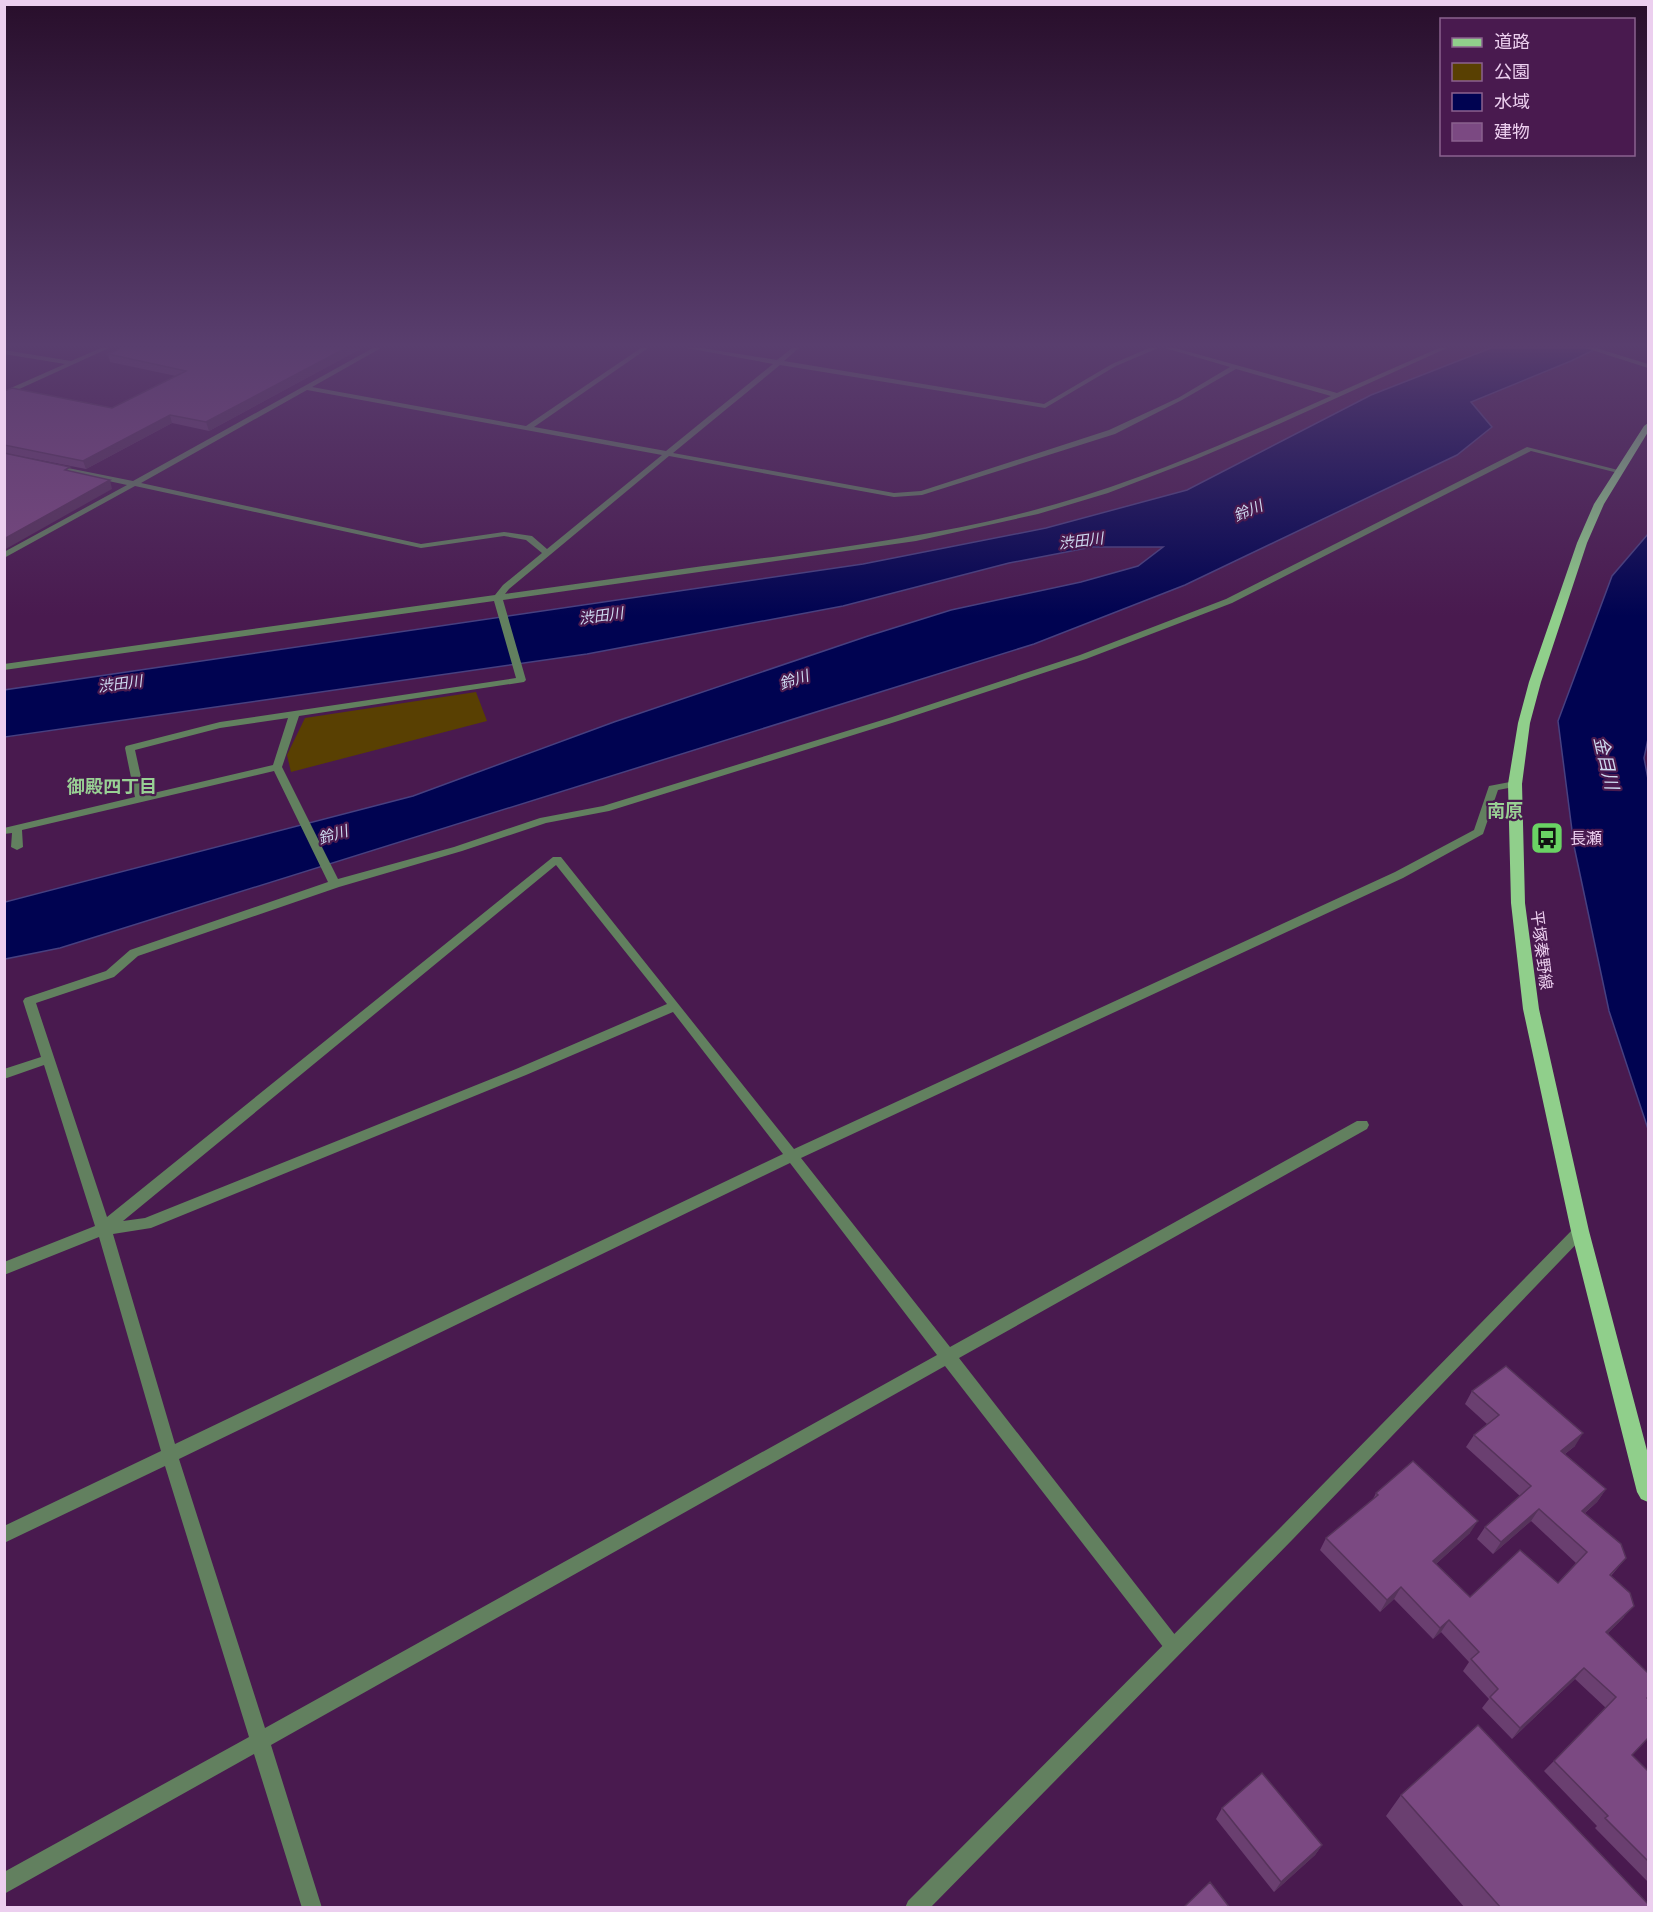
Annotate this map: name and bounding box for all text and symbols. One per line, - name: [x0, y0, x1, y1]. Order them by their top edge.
- legend: [1440, 18, 1635, 156]
- text: 道路: [1494, 29, 1530, 53]
- text: 公園: [1494, 59, 1530, 83]
- text: 水域: [1494, 89, 1530, 113]
- text: 建物: [1494, 119, 1530, 143]
- water label: 鈴川: [1230, 494, 1268, 526]
- water label: 渋田川: [1057, 527, 1107, 554]
- water label: 渋田川: [577, 602, 627, 629]
- water label: 鈴川: [776, 664, 813, 694]
- water label: 渋田川: [96, 670, 146, 697]
- water label: 金目川: [1589, 734, 1625, 794]
- district label: 御殿四丁目: [66, 774, 157, 798]
- district label: 南原: [1487, 798, 1523, 822]
- water label: 鈴川: [315, 820, 352, 849]
- bus stop icon: 長瀬: [1529, 820, 1565, 856]
- place label: 長瀬: [1570, 827, 1602, 849]
- street label: 平塚秦野線: [1526, 909, 1558, 991]

